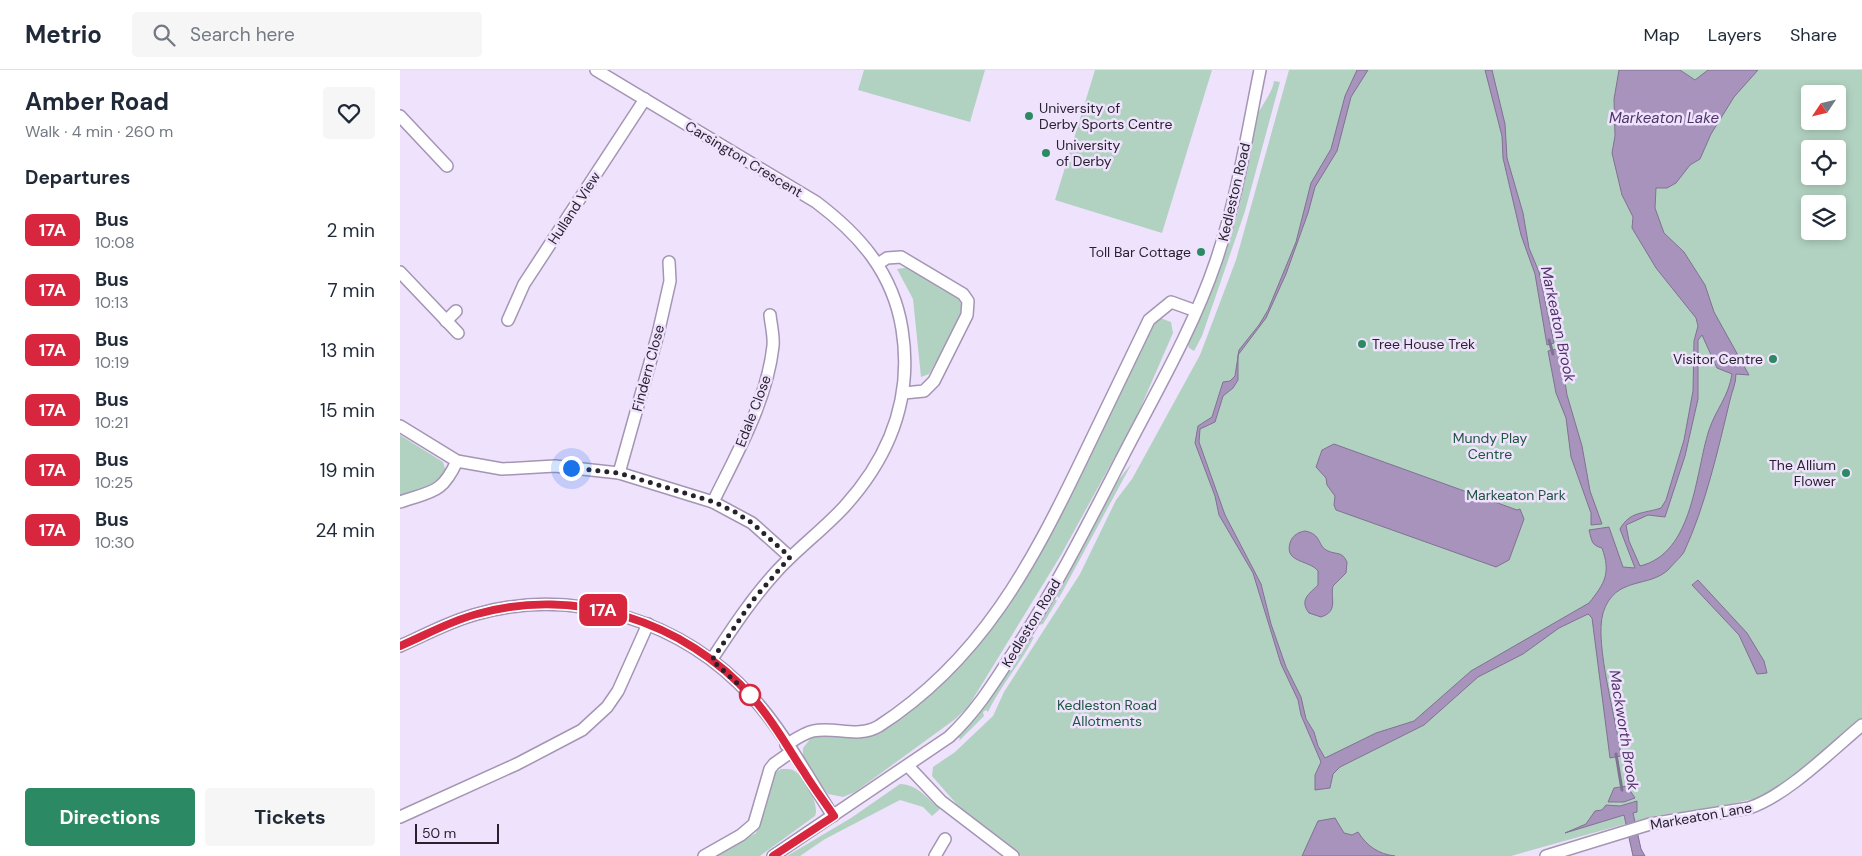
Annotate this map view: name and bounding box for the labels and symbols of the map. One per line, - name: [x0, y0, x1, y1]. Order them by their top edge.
- north arrow: [1801, 85, 1846, 130]
- place label: University of Derby Sports Centre: [1039, 99, 1173, 133]
- water label: Markeaton Lake: [1609, 108, 1719, 128]
- marker: University of Derby Sports Centre: [1023, 110, 1035, 122]
- street label: Carsington Crescent: [682, 117, 806, 201]
- place label: University of Derby: [1056, 136, 1121, 170]
- street label: Kedleston Road: [1214, 141, 1254, 243]
- marker: University of Derby: [1040, 147, 1052, 159]
- street label: Hulland View: [544, 168, 604, 248]
- place label: Toll Bar Cottage: [1089, 243, 1191, 261]
- marker: Toll Bar Cottage: [1195, 246, 1207, 258]
- water label: Markeaton Brook: [1536, 264, 1580, 384]
- street label: Findern Close: [628, 323, 668, 413]
- place label: Tree House Trek: [1372, 335, 1475, 353]
- marker: Tree House Trek: [1356, 338, 1368, 350]
- place label: Visitor Centre: [1673, 350, 1763, 368]
- marker: Visitor Centre: [1767, 353, 1779, 365]
- street label: Edale Close: [731, 372, 775, 449]
- park label: Mundy Play Centre: [1453, 429, 1527, 463]
- your location: [559, 456, 584, 481]
- place label: The Allium Flower: [1769, 456, 1836, 490]
- marker: The Allium Flower: [1840, 467, 1852, 479]
- park label: Markeaton Park: [1466, 486, 1566, 504]
- street label: Kedleston Road: [997, 575, 1065, 671]
- line badge: 17A: [574, 594, 632, 626]
- water label: Mackworth Brook: [1605, 668, 1643, 792]
- unlabelled marker: [739, 684, 761, 706]
- park label: Kedleston Road Allotments: [1057, 696, 1157, 730]
- street label: Markeaton Lane: [1649, 798, 1753, 834]
- scale bar: [415, 821, 499, 844]

